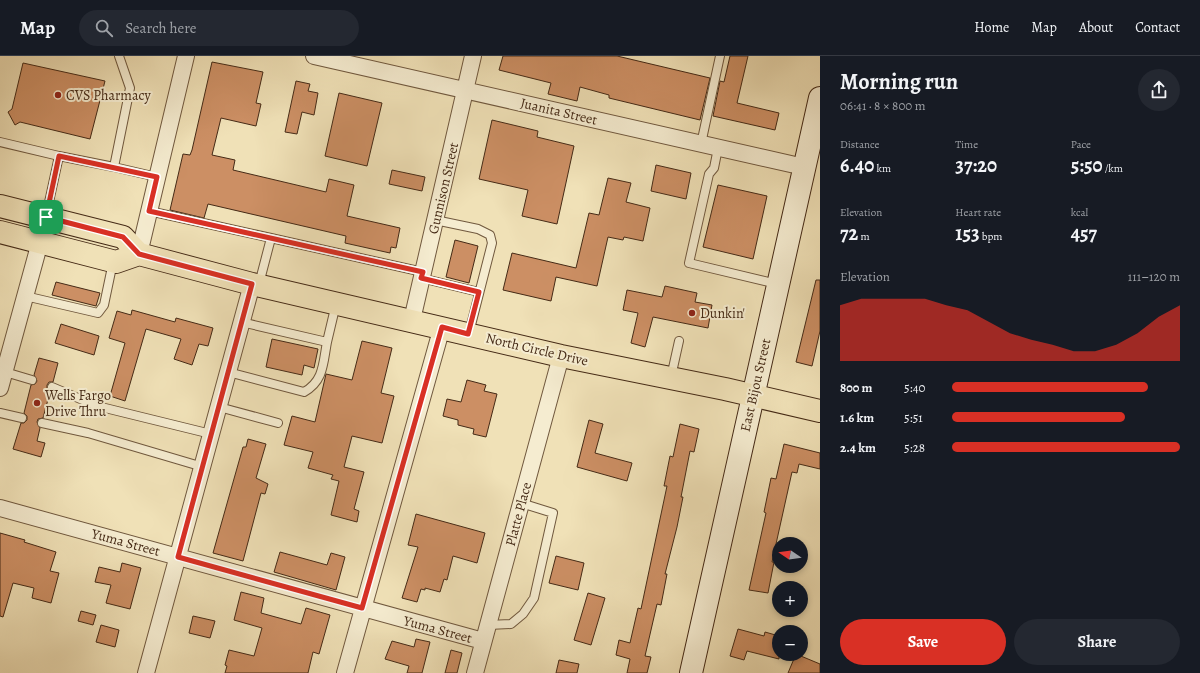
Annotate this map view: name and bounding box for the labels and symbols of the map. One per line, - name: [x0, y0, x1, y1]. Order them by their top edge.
- place label: CVS Pharmacy: [66, 86, 151, 105]
- marker: CVS Pharmacy: [53, 90, 63, 100]
- street label: Juanita Street: [519, 93, 600, 130]
- street label: Gunnison Street: [424, 140, 463, 236]
- pin: [29, 200, 63, 234]
- place label: Dunkin': [700, 304, 745, 323]
- marker: Dunkin': [687, 308, 697, 318]
- street label: North Circle Drive: [484, 328, 590, 370]
- street label: East Bijou Street: [736, 336, 776, 434]
- place label: Wells Fargo Drive Thru: [44, 386, 111, 421]
- marker: Wells Fargo Drive Thru: [32, 398, 42, 408]
- street label: Platte Place: [501, 480, 536, 548]
- street label: Yuma Street: [89, 524, 163, 561]
- north arrow: [772, 537, 808, 573]
- street label: Yuma Street: [401, 611, 475, 648]

